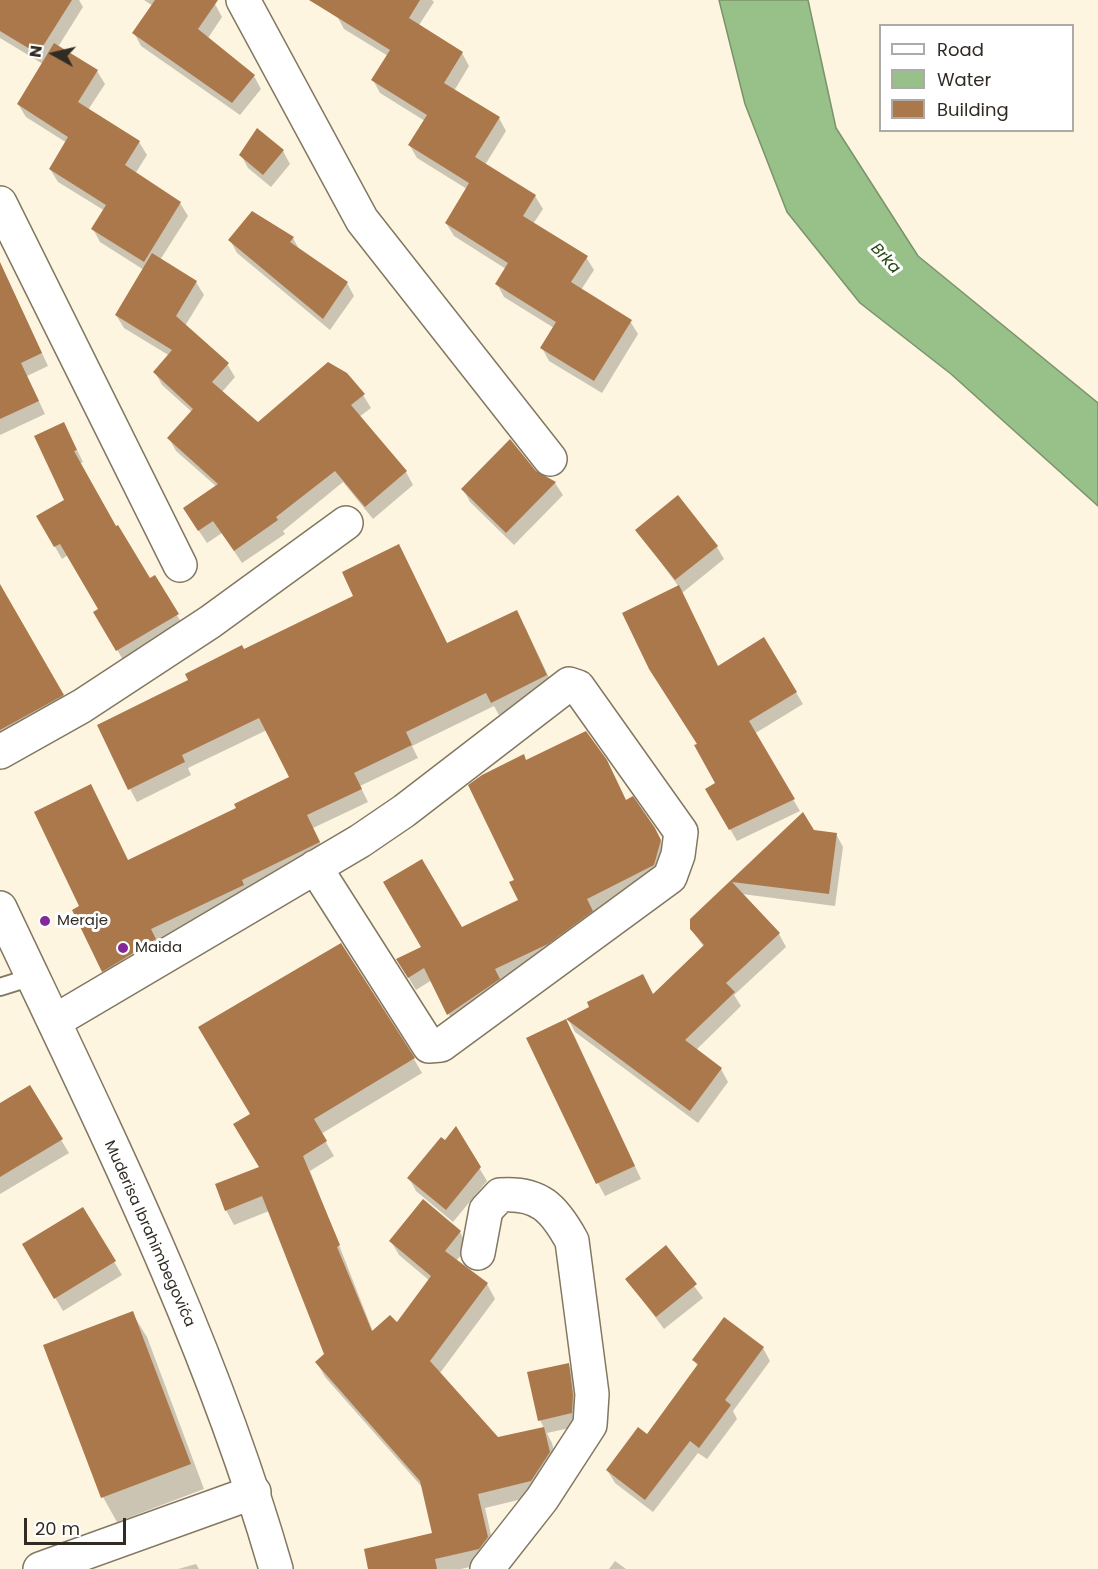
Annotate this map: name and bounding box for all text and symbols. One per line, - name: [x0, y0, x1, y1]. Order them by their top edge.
- north arrow: [24, 24, 84, 84]
- legend: [879, 24, 1074, 132]
- text: Road: [937, 37, 984, 62]
- text: N: [23, 44, 48, 59]
- text: Water: [937, 67, 991, 92]
- text: Building: [937, 97, 1009, 122]
- water label: Brka: [866, 240, 904, 278]
- place label: Meraje: [57, 912, 108, 930]
- marker: Meraje: [38, 914, 52, 928]
- place label: Maida: [135, 939, 182, 957]
- marker: Maida: [116, 941, 130, 955]
- street label: Muderisa Ibrahimbegovića: [100, 1138, 198, 1330]
- scale bar: [27, 1506, 129, 1544]
- text: 20 m: [35, 1516, 80, 1541]

